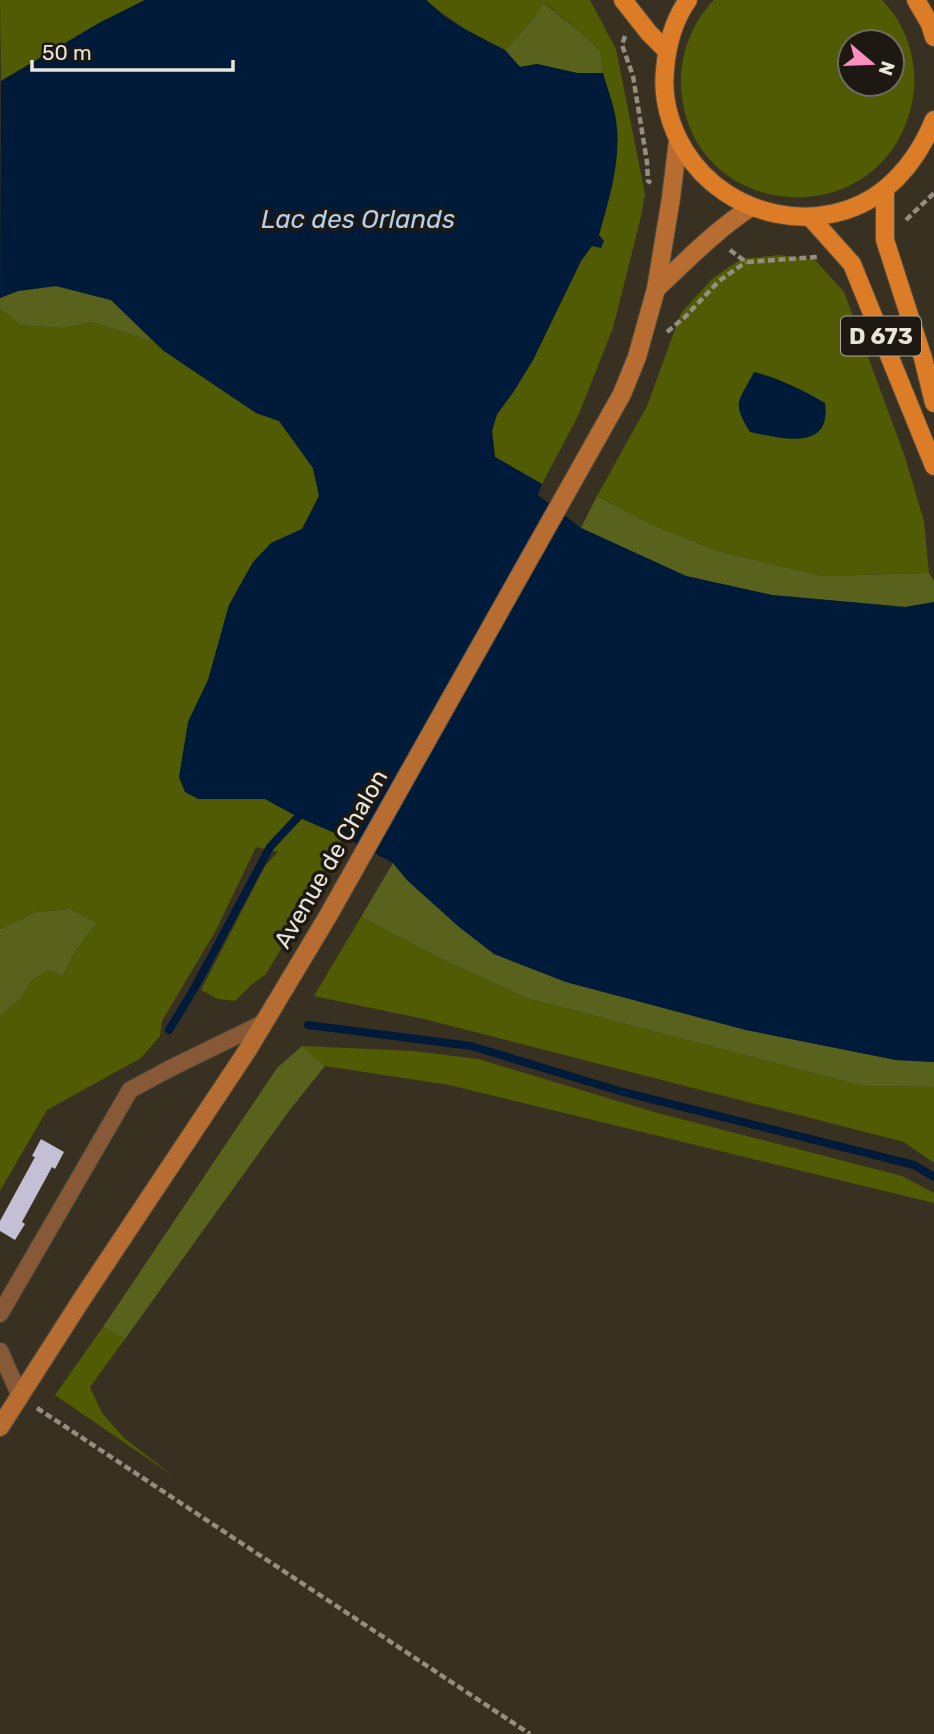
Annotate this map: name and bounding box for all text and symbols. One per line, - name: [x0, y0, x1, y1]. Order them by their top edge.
- scale bar: [32, 28, 233, 72]
- north arrow: [836, 28, 906, 98]
- text: 50 m: [42, 40, 92, 65]
- text: N: [874, 58, 900, 79]
- water label: Lac des Orlands: [261, 204, 455, 235]
- road number: D 673: [841, 316, 921, 356]
- street label: Avenue de Chalon: [268, 765, 394, 953]

